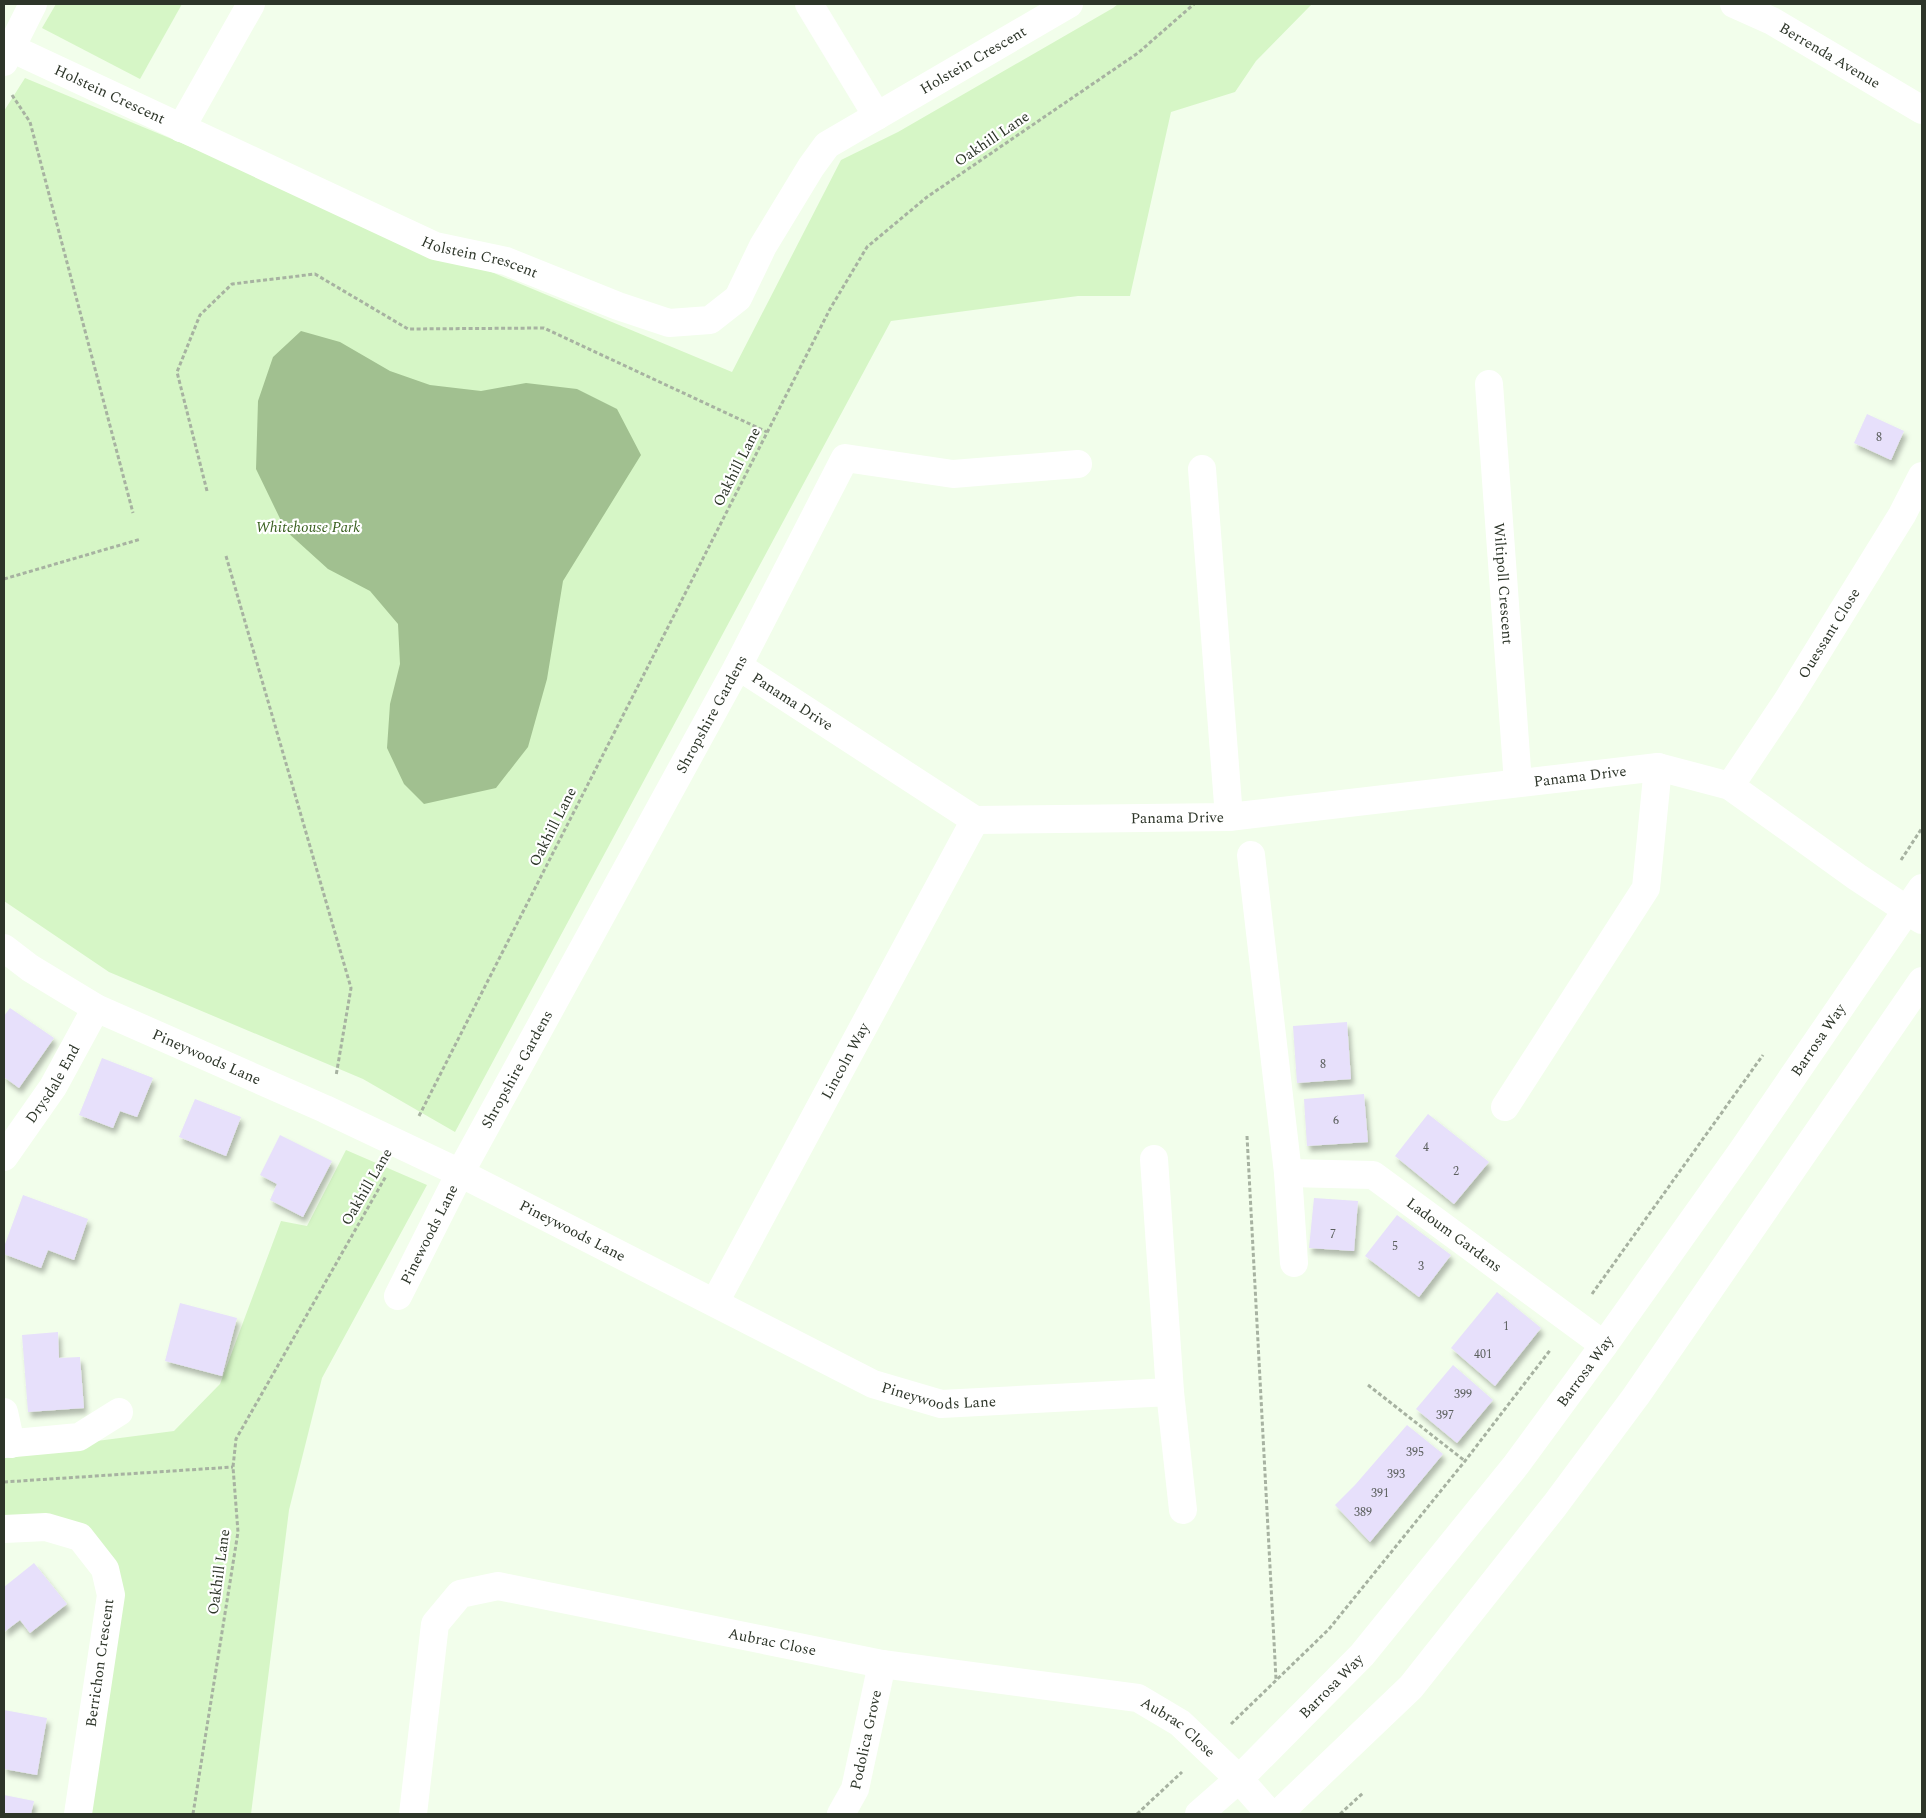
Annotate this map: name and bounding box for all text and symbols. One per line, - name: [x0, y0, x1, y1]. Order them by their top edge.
- street label: Berrenda Avenue: [1775, 16, 1885, 94]
- street label: Holstein Crescent: [915, 20, 1031, 100]
- street label: Holstein Crescent: [51, 58, 169, 130]
- street label: Oakhill Lane: [950, 105, 1034, 173]
- street label: Holstein Crescent: [418, 230, 541, 284]
- street label: Oakhill Lane: [707, 423, 767, 511]
- house number: 8: [1876, 428, 1882, 447]
- park label: Whitehouse Park: [256, 516, 360, 539]
- street label: Wiltipoll Crescent: [1488, 522, 1519, 645]
- street label: Ouessant Close: [1792, 583, 1866, 683]
- street label: Shropshire Gardens: [670, 651, 753, 778]
- street label: Panama Drive: [747, 666, 838, 736]
- street label: Panama Drive: [1532, 759, 1628, 793]
- street label: Oakhill Lane: [523, 783, 583, 871]
- street label: Panama Drive: [1131, 806, 1224, 830]
- street label: Barrosa Way: [1785, 998, 1852, 1081]
- street label: Shropshire Gardens: [475, 1006, 559, 1133]
- street label: Lincoln Way: [815, 1018, 876, 1103]
- street label: Pineywoods Lane: [149, 1023, 265, 1091]
- street label: Drysdale End: [19, 1040, 86, 1128]
- house number: 8: [1320, 1055, 1326, 1074]
- house number: 6: [1333, 1111, 1339, 1130]
- house number: 4: [1423, 1138, 1429, 1157]
- street label: Oakhill Lane: [335, 1144, 399, 1230]
- house number: 2: [1453, 1162, 1459, 1181]
- street label: Pinewoods Lane: [394, 1180, 464, 1288]
- street label: Ladoum Gardens: [1402, 1192, 1507, 1278]
- street label: Pineywoods Lane: [515, 1194, 630, 1267]
- house number: 7: [1330, 1225, 1336, 1244]
- house number: 5: [1392, 1237, 1398, 1256]
- house number: 3: [1418, 1257, 1424, 1276]
- house number: 1: [1503, 1317, 1509, 1336]
- street label: Barrosa Way: [1551, 1330, 1619, 1412]
- house number: 401: [1474, 1345, 1492, 1364]
- street label: Pineywoods Lane: [879, 1376, 997, 1416]
- house number: 399: [1454, 1385, 1472, 1404]
- house number: 397: [1436, 1406, 1454, 1425]
- house number: 395: [1406, 1443, 1424, 1462]
- house number: 393: [1387, 1465, 1405, 1484]
- house number: 391: [1371, 1484, 1389, 1503]
- house number: 389: [1354, 1503, 1372, 1522]
- street label: Oakhill Lane: [202, 1528, 236, 1616]
- street label: Berrichon Crescent: [80, 1597, 120, 1729]
- street label: Aubrac Close: [726, 1622, 818, 1662]
- street label: Barrosa Way: [1293, 1648, 1369, 1724]
- street label: Podolica Grove: [844, 1688, 888, 1792]
- street label: Aubrac Close: [1136, 1691, 1221, 1763]

